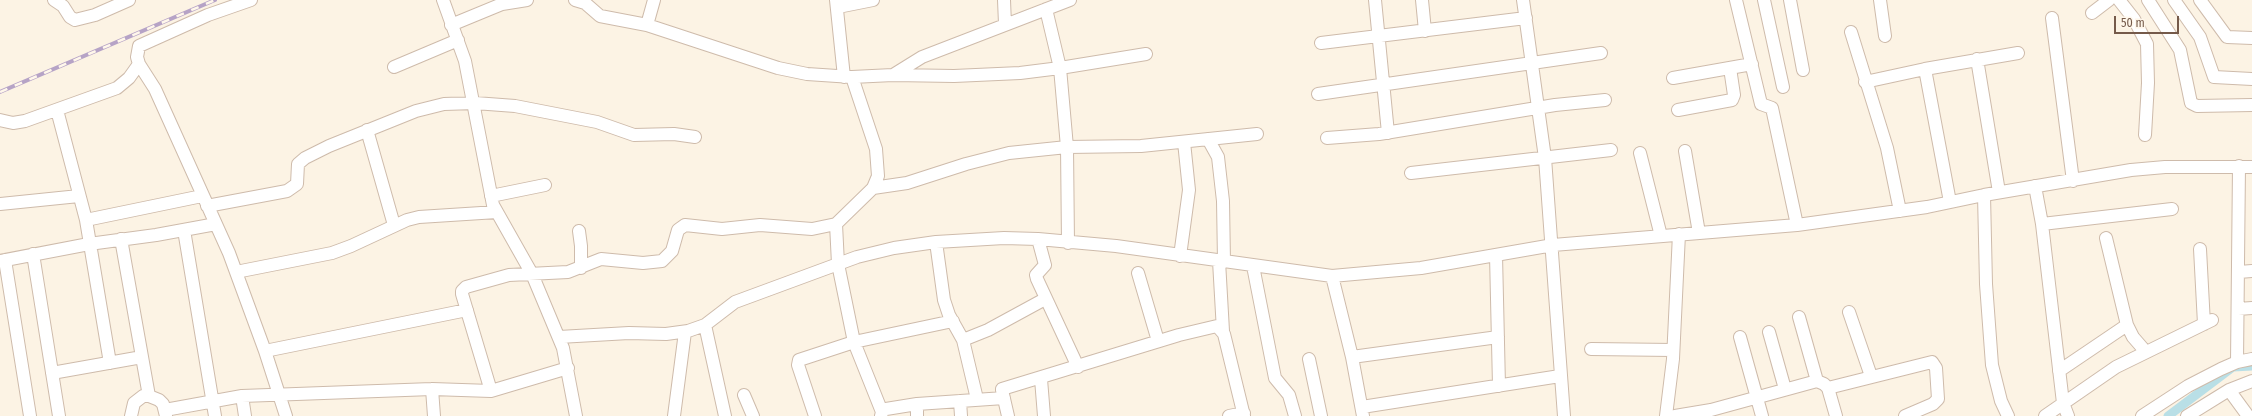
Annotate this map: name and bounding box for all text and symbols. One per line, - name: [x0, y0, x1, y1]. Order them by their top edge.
- scale bar: [2116, 8, 2181, 34]
- text: 50 m: [2121, 16, 2145, 30]

